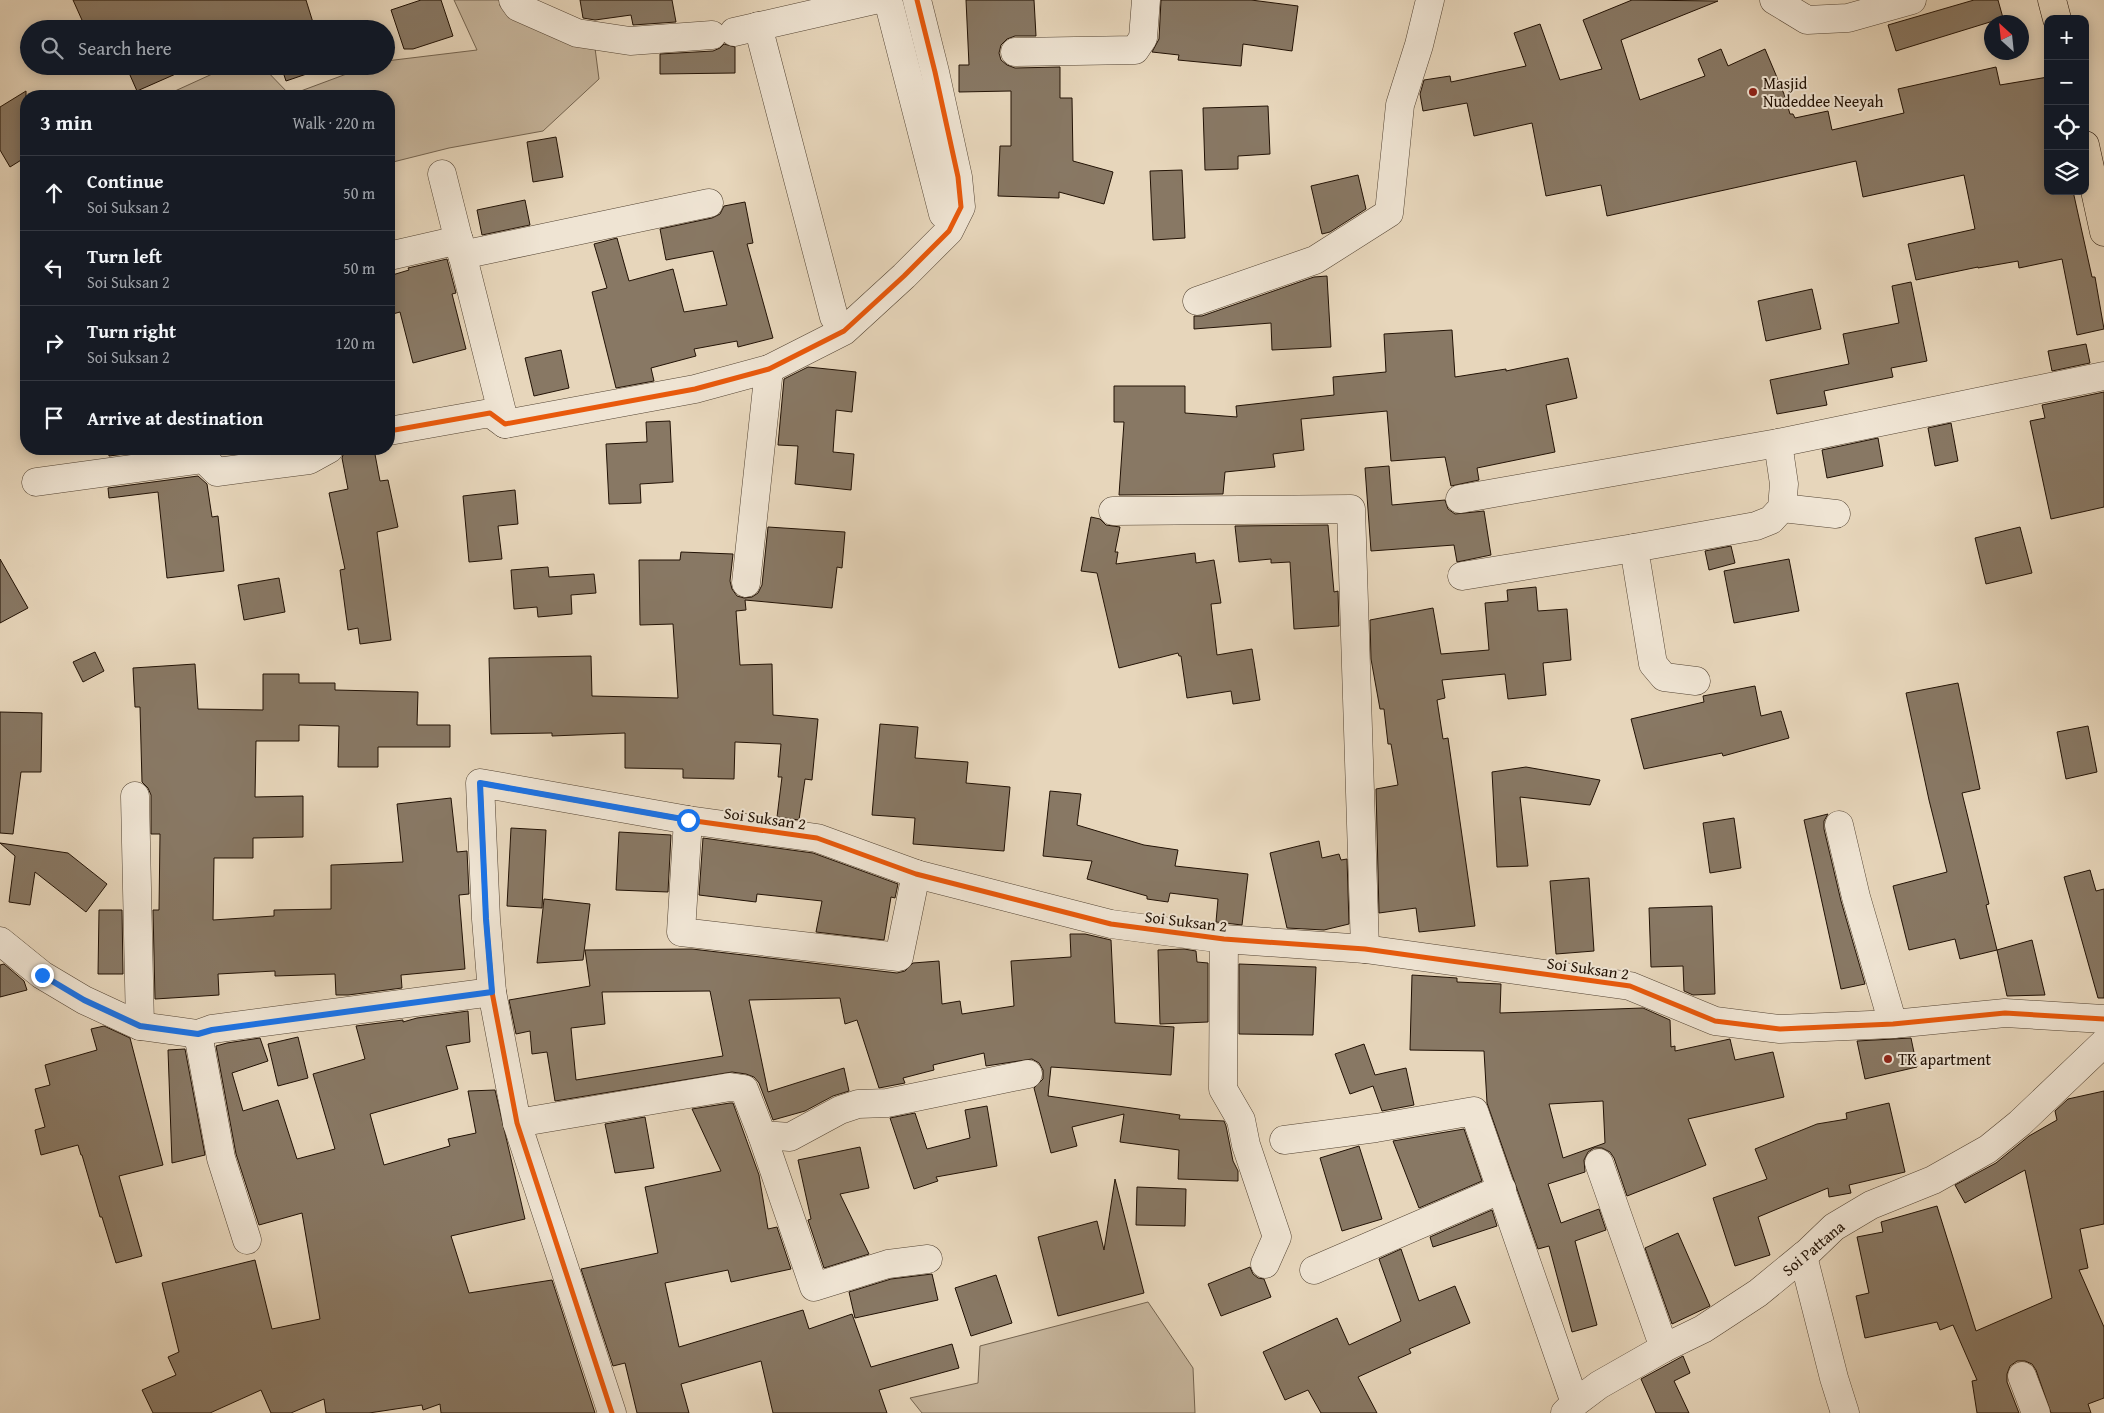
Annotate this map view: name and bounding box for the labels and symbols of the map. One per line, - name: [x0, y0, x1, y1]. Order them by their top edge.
- north arrow: [1984, 15, 2029, 60]
- place label: Masjid Nudeddee Neeyah: [1763, 71, 1884, 113]
- marker: Masjid Nudeddee Neeyah: [1747, 86, 1759, 98]
- street label: Soi Suksan 2: [722, 800, 808, 836]
- route start: [677, 809, 700, 832]
- street label: Soi Suksan 2: [1143, 904, 1229, 938]
- street label: Soi Suksan 2: [1545, 950, 1631, 986]
- route end: [31, 964, 54, 987]
- place label: TK apartment: [1898, 1047, 1992, 1071]
- marker: TK apartment: [1882, 1053, 1894, 1065]
- street label: Soi Pattana: [1776, 1214, 1850, 1281]

